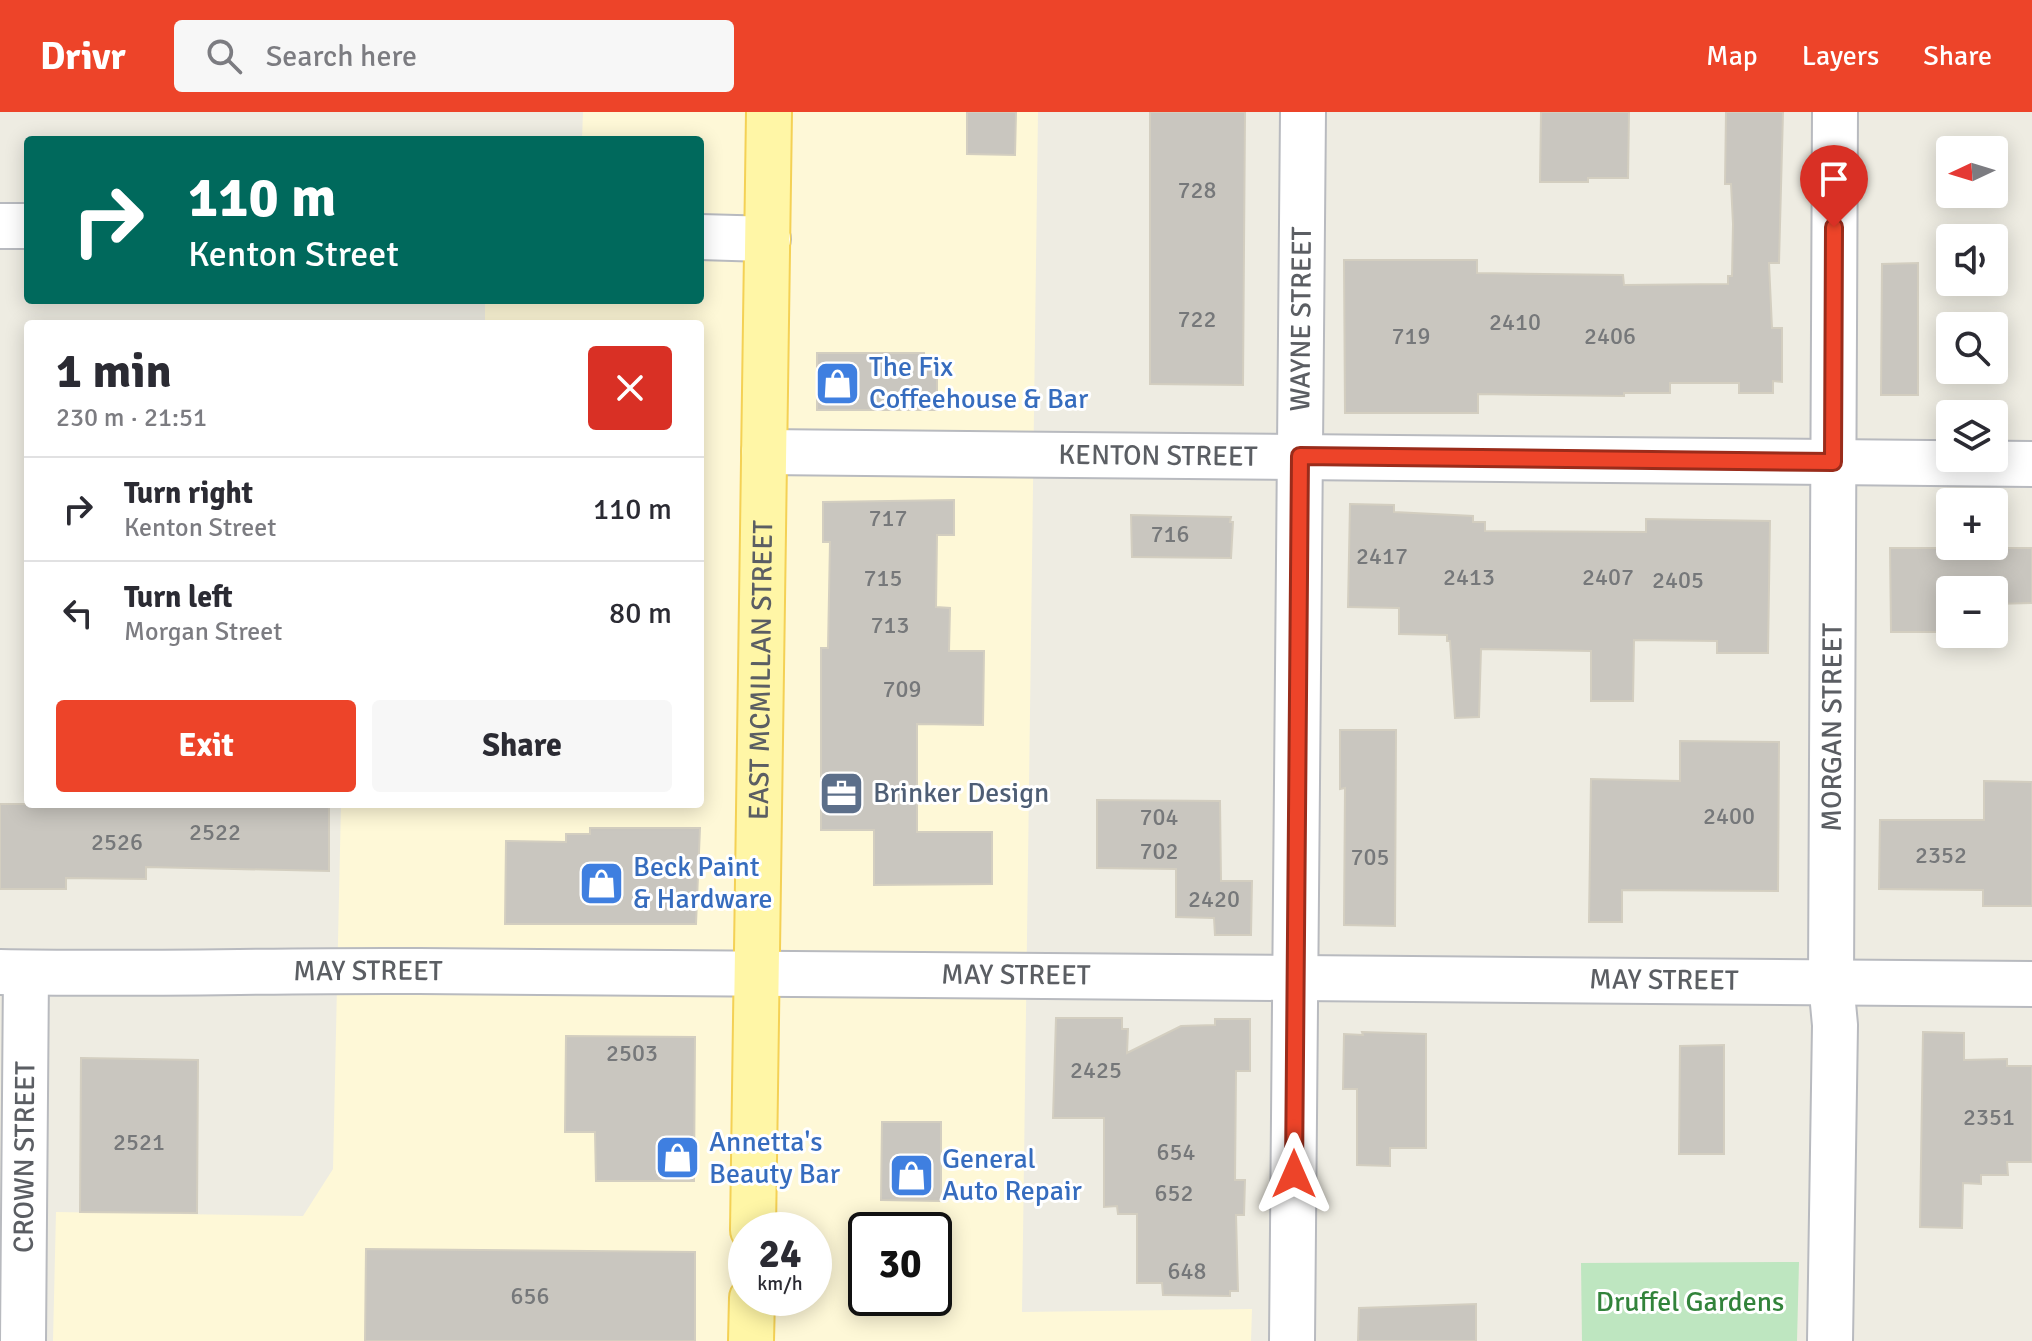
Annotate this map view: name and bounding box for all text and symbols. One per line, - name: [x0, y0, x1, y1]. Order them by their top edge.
- search box: [174, 20, 734, 92]
- text: Drivr: [40, 33, 126, 80]
- icon: search: [202, 34, 246, 78]
- text: Search here: [266, 38, 417, 75]
- text: Map: [1706, 39, 1758, 73]
- text: Layers: [1802, 39, 1879, 73]
- text: Share: [1923, 39, 1992, 73]
- north arrow: [1936, 136, 2008, 208]
- map controls: [1936, 136, 2008, 648]
- pin: [1800, 145, 1868, 227]
- icon: arrive: [1812, 157, 1856, 201]
- text: 110 m: [188, 163, 336, 232]
- icon: right: [56, 168, 160, 272]
- house number: 728: [1178, 175, 1216, 205]
- button: sound: [1936, 224, 2008, 296]
- street label: WAYNE STREET: [1283, 226, 1319, 412]
- text: Kenton Street: [188, 232, 399, 277]
- house number: 722: [1178, 304, 1216, 334]
- house number: 2410: [1489, 307, 1541, 337]
- button: search: [1936, 312, 2008, 384]
- house number: 719: [1392, 321, 1430, 351]
- house number: 2406: [1584, 321, 1636, 351]
- text: 1 min: [56, 342, 172, 401]
- button: close: [588, 346, 672, 430]
- place label: The Fix Coffeehouse & Bar: [869, 350, 1089, 416]
- shop icon: The Fix Coffeehouse & Bar: [814, 359, 862, 407]
- button: layers: [1936, 400, 2008, 472]
- text: 230 m · 21:51: [56, 402, 207, 434]
- street label: KENTON STREET: [1058, 438, 1258, 474]
- text: Turn right: [124, 475, 253, 512]
- icon: right: [56, 487, 100, 531]
- button: +: [1936, 488, 2008, 560]
- text: 110 m: [593, 491, 672, 528]
- house number: 717: [869, 503, 907, 533]
- text: Kenton Street: [124, 512, 276, 544]
- house number: 716: [1151, 519, 1189, 549]
- street label: EAST MCMILLAN STREET: [742, 520, 780, 820]
- house number: 2417: [1356, 541, 1408, 571]
- house number: 2413: [1443, 562, 1495, 592]
- house number: 2407: [1582, 562, 1634, 592]
- house number: 715: [864, 563, 902, 593]
- house number: 2405: [1652, 565, 1704, 595]
- button: −: [1936, 576, 2008, 648]
- text: Turn left: [124, 579, 233, 616]
- icon: left: [56, 591, 100, 635]
- text: 80 m: [609, 595, 672, 632]
- house number: 713: [871, 610, 909, 640]
- text: Morgan Street: [124, 616, 282, 648]
- street label: MORGAN STREET: [1815, 623, 1850, 832]
- house number: 709: [883, 674, 921, 704]
- button: Exit: [56, 700, 356, 792]
- button: Share: [372, 700, 672, 792]
- office icon: Brinker Design: [818, 769, 866, 817]
- place label: Brinker Design: [873, 776, 1049, 810]
- house number: 2400: [1703, 801, 1755, 831]
- house number: 704: [1140, 802, 1178, 832]
- house number: 2522: [189, 817, 241, 847]
- house number: 2526: [91, 827, 143, 857]
- house number: 702: [1140, 836, 1178, 866]
- house number: 2352: [1915, 840, 1967, 870]
- house number: 705: [1351, 842, 1389, 872]
- place label: Beck Paint & Hardware: [633, 850, 773, 916]
- shop icon: Beck Paint & Hardware: [578, 859, 626, 907]
- house number: 2420: [1188, 884, 1240, 914]
- street label: MAY STREET: [293, 954, 443, 988]
- street label: MAY STREET: [941, 957, 1091, 992]
- street label: MAY STREET: [1589, 962, 1739, 998]
- house number: 2503: [606, 1038, 658, 1068]
- house number: 2425: [1070, 1055, 1122, 1085]
- street label: CROWN STREET: [7, 1061, 42, 1253]
- house number: 2351: [1963, 1102, 2015, 1132]
- place label: Annetta's Beauty Bar: [709, 1125, 841, 1191]
- house number: 2521: [113, 1127, 165, 1157]
- position arrow: [1252, 1132, 1336, 1216]
- shop icon: Annetta's Beauty Bar: [654, 1134, 702, 1182]
- house number: 654: [1157, 1137, 1195, 1167]
- place label: General Auto Repair: [942, 1142, 1083, 1208]
- shop icon: General Auto Repair: [887, 1151, 935, 1199]
- house number: 652: [1155, 1178, 1193, 1208]
- speed limit sign: 30: [848, 1212, 952, 1316]
- text: 24: [758, 1229, 802, 1279]
- house number: 648: [1168, 1256, 1206, 1286]
- text: km/h: [757, 1271, 803, 1296]
- house number: 656: [511, 1281, 549, 1311]
- park label: Druffel Gardens: [1596, 1285, 1784, 1319]

